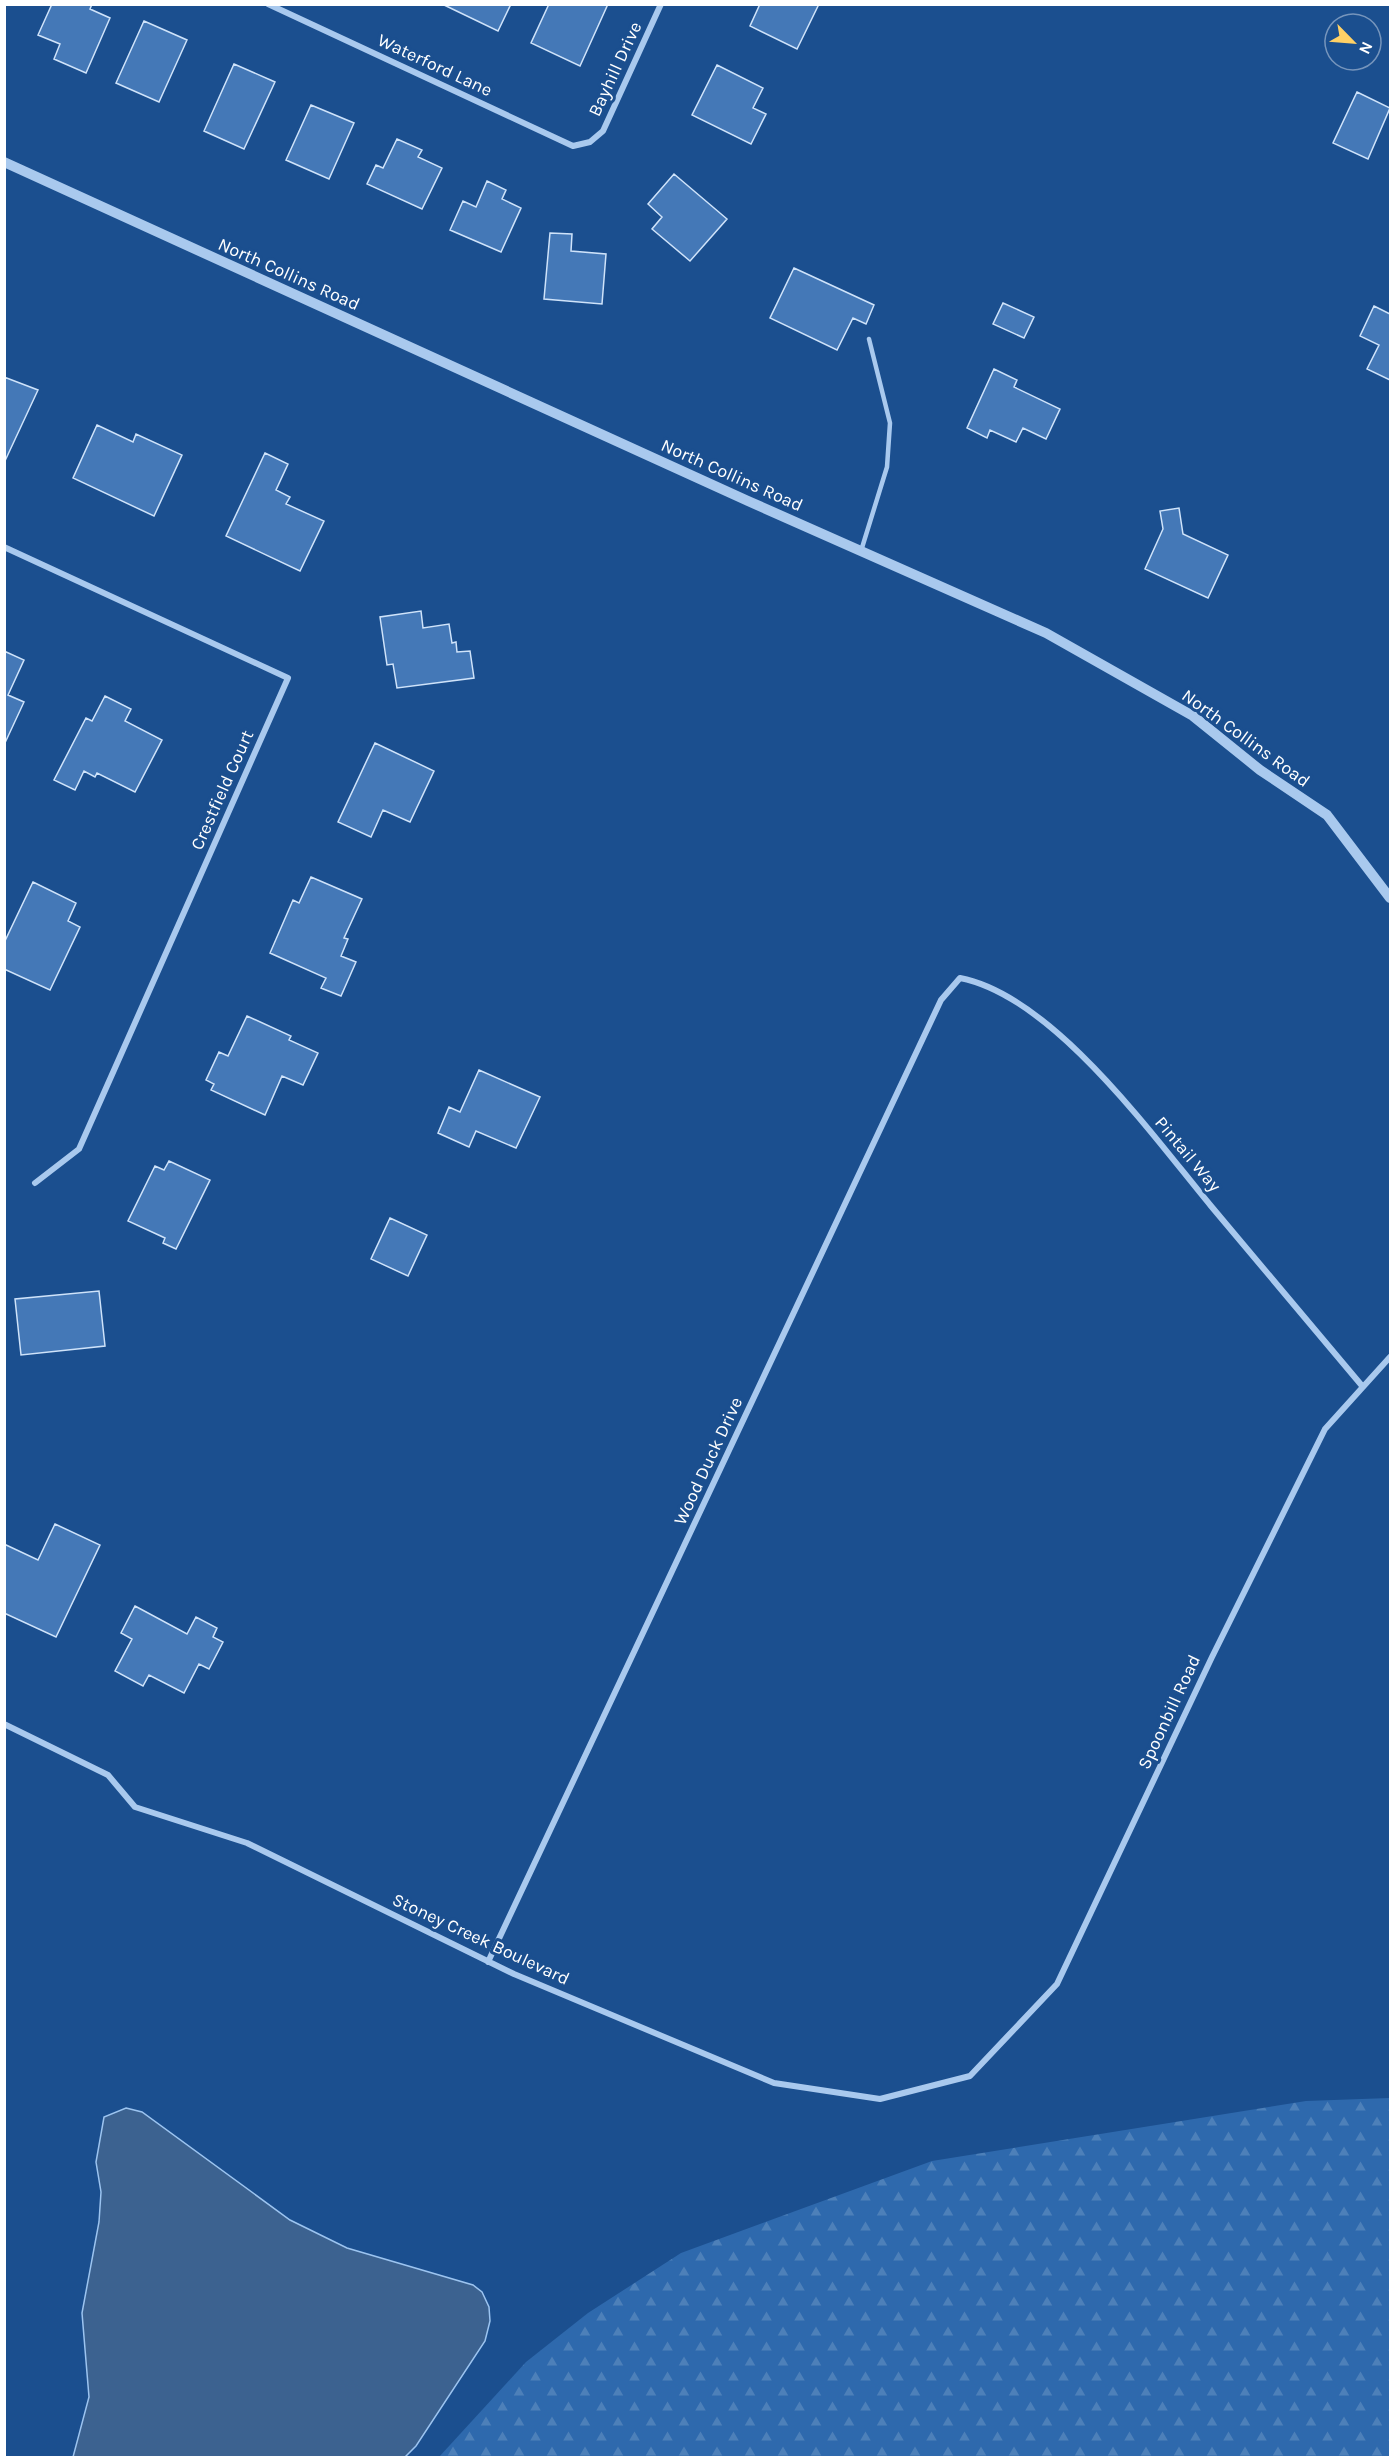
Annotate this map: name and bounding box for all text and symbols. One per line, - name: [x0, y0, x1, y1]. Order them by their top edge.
- north arrow: [1323, 12, 1383, 72]
- street label: Bayhill Drive: [583, 18, 647, 120]
- street label: Waterford Lane: [374, 29, 496, 101]
- text: N: [1355, 39, 1377, 57]
- street label: North Collins Road: [215, 233, 363, 315]
- street label: North Collins Road: [658, 434, 806, 516]
- street label: North Collins Road: [1178, 684, 1314, 792]
- street label: Crestfield Court: [186, 726, 258, 853]
- street label: Pintail Way: [1150, 1112, 1226, 1197]
- street label: Wood Duck Drive: [669, 1394, 747, 1528]
- street label: Spoonbill Road: [1133, 1651, 1205, 1773]
- street label: Stoney Creek Boulevard: [389, 1888, 573, 1990]

